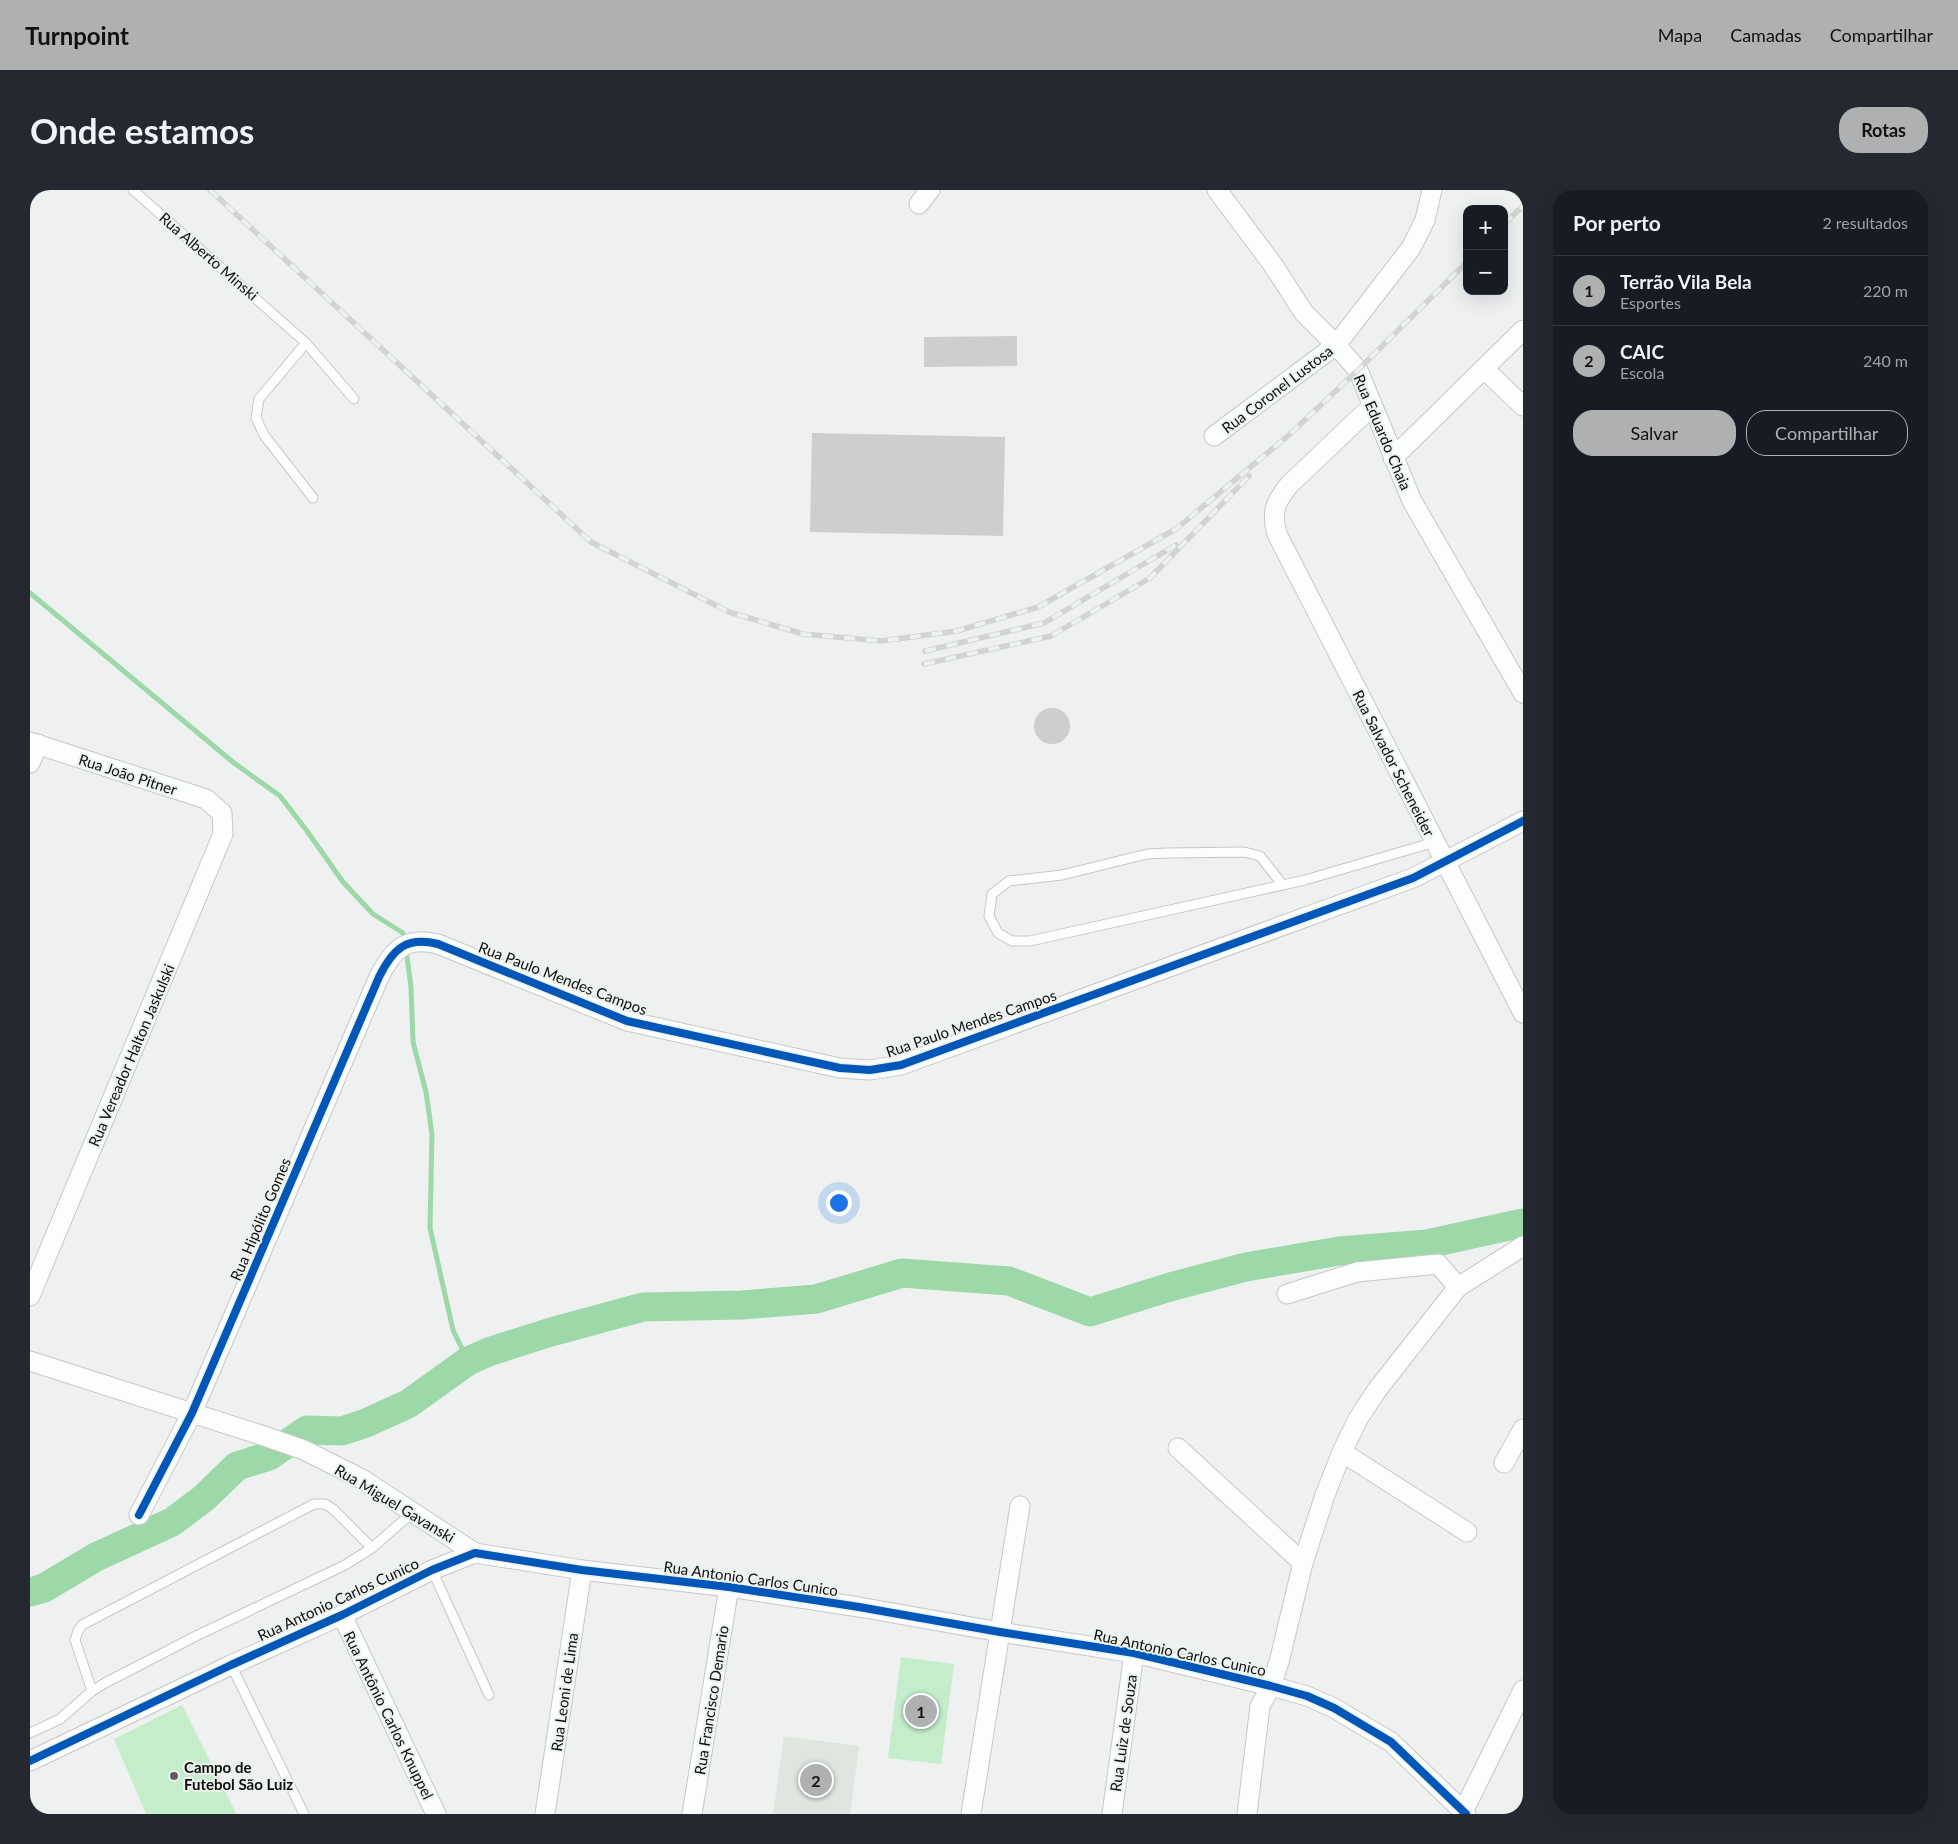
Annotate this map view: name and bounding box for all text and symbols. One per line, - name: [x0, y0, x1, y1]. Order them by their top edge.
- text: Turnpoint: [25, 21, 129, 50]
- text: Mapa: [1658, 24, 1702, 46]
- text: Camadas: [1730, 24, 1802, 46]
- text: Compartilhar: [1830, 24, 1933, 46]
- button: Rotas: [1839, 107, 1928, 153]
- text: Onde estamos: [30, 109, 254, 151]
- map controls: [1463, 205, 1508, 295]
- button: +: [1463, 205, 1508, 250]
- street label: Rua Alberto Minski: [156, 208, 262, 304]
- text: Por perto: [1573, 210, 1661, 235]
- text: 2 resultados: [1822, 213, 1908, 232]
- button: −: [1463, 250, 1508, 295]
- text: Terrão Vila Bela: [1620, 270, 1752, 293]
- text: 1: [1584, 281, 1594, 300]
- text: 220 m: [1863, 281, 1908, 300]
- text: Esportes: [1620, 293, 1681, 312]
- text: CAIC: [1620, 340, 1664, 363]
- street label: Rua Coronel Lustosa: [1218, 341, 1336, 437]
- text: 2: [1584, 351, 1594, 370]
- text: 240 m: [1863, 351, 1908, 370]
- text: Escola: [1620, 363, 1664, 382]
- street label: Rua Eduardo Chaia: [1350, 371, 1416, 493]
- button: Salvar: [1573, 410, 1736, 456]
- button: Compartilhar: [1746, 410, 1908, 456]
- street label: Rua Salvador Scheneider: [1349, 687, 1439, 840]
- street label: Rua João Pitner: [77, 750, 180, 799]
- street label: Rua Paulo Mendes Campos: [476, 938, 650, 1018]
- street label: Rua Vereador Halton Jaskulski: [84, 961, 178, 1149]
- street label: Rua Paulo Mendes Campos: [883, 985, 1059, 1061]
- street label: Rua Hipólito Gomes: [226, 1155, 294, 1283]
- your location: [826, 1190, 852, 1216]
- street label: Rua Miguel Gavanski: [332, 1460, 458, 1546]
- street label: Rua Antonio Carlos Cunico: [254, 1554, 422, 1644]
- street label: Rua Antonio Carlos Cunico: [663, 1557, 839, 1599]
- street label: Rua Francisco Demario: [690, 1624, 732, 1776]
- street label: Rua Antonio Carlos Cunico: [1092, 1625, 1268, 1679]
- street label: Rua Antônio Carlos Knuppel: [340, 1628, 438, 1802]
- street label: Rua Leoni de Lima: [547, 1632, 581, 1752]
- street label: Rua Luiz de Souza: [1106, 1673, 1140, 1793]
- pin: 1: [905, 1692, 937, 1730]
- place label: Campo de Futebol São Luiz: [184, 1758, 293, 1793]
- pin: 2: [800, 1761, 832, 1799]
- marker: Campo de Futebol São Luiz: [168, 1770, 180, 1782]

